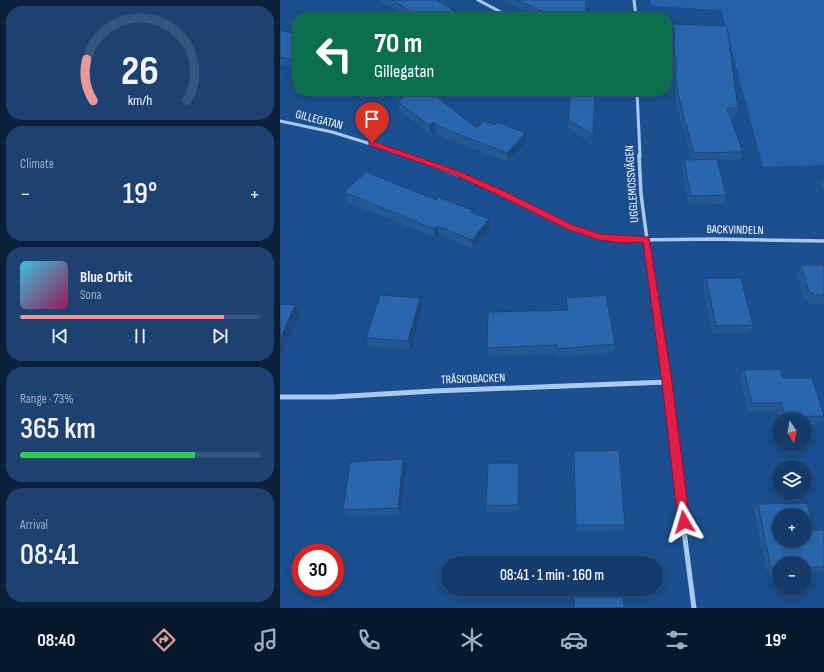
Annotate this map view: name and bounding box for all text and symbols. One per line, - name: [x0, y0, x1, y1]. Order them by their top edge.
- text: 70 m: [374, 27, 422, 60]
- icon: left: [308, 28, 360, 80]
- text: 26: [121, 47, 159, 96]
- text: Gillegatan: [374, 61, 434, 82]
- text: km/h: [128, 92, 152, 109]
- pin: [355, 102, 389, 143]
- street label: GILLEGATAN: [294, 107, 344, 133]
- icon: arrive: [361, 108, 383, 130]
- street label: UGGLEMOSSVÄGEN: [622, 145, 642, 223]
- text: Climate: [20, 156, 54, 172]
- text: 19°: [123, 176, 157, 212]
- text: −: [20, 181, 31, 208]
- text: +: [249, 181, 260, 208]
- street label: BACKVINDELN: [706, 222, 764, 238]
- text: Blue Orbit: [80, 268, 132, 287]
- text: Sona: [80, 287, 102, 303]
- icon: previous: [49, 325, 71, 347]
- icon: pause: [129, 325, 151, 347]
- icon: next: [209, 325, 231, 347]
- street label: TRÄSKOBACKEN: [441, 370, 505, 388]
- text: Range · 73%: [20, 391, 74, 407]
- text: 365 km: [20, 411, 96, 447]
- north arrow: [772, 412, 812, 452]
- map controls: [772, 412, 812, 596]
- button: layers: [772, 460, 812, 500]
- position arrow: [663, 501, 705, 543]
- button: +: [772, 508, 812, 548]
- text: Arrival: [20, 517, 48, 533]
- text: 08:41: [20, 537, 79, 573]
- speed limit sign: 30: [292, 544, 344, 596]
- button: −: [772, 556, 812, 596]
- text: 08:41 · 1 min · 160 m: [500, 566, 604, 585]
- icon: directions: [150, 626, 178, 654]
- icon: music: [252, 626, 280, 654]
- icon: phone: [355, 626, 383, 654]
- icon: climate: [458, 626, 486, 654]
- icon: car: [560, 626, 588, 654]
- icon: filters: [663, 626, 691, 654]
- text: 08:40: [37, 630, 75, 651]
- text: 19°: [765, 630, 787, 651]

